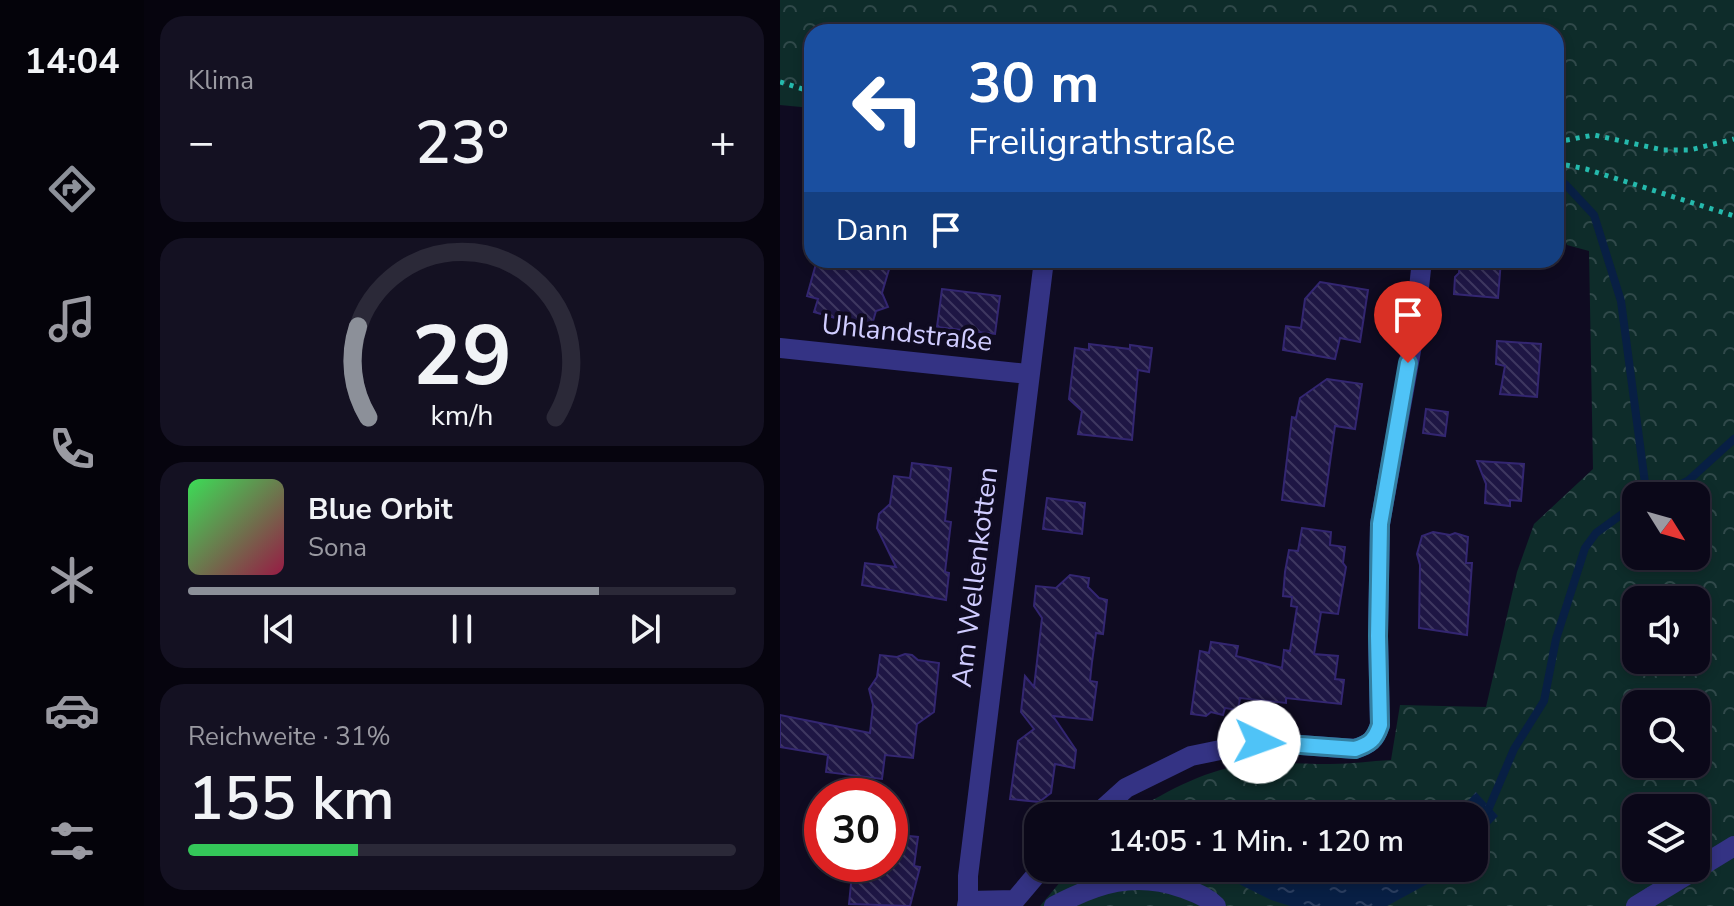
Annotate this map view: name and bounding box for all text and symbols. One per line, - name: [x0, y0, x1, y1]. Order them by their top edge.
- text: 14:04: [24, 37, 120, 86]
- text: 30 m: [968, 45, 1099, 122]
- icon: left: [836, 56, 940, 160]
- text: Klima: [188, 63, 254, 98]
- text: 23°: [415, 102, 509, 184]
- text: −: [188, 113, 214, 173]
- text: +: [710, 113, 736, 173]
- text: Freiligrathstraße: [968, 118, 1235, 167]
- icon: directions: [44, 161, 100, 217]
- icon: arrive: [924, 208, 968, 252]
- text: Dann: [836, 210, 908, 251]
- pin: [1374, 281, 1442, 363]
- icon: music: [44, 291, 100, 347]
- icon: arrive: [1386, 293, 1430, 337]
- text: 29: [412, 300, 512, 413]
- street label: Uhlandstraße: [820, 305, 994, 361]
- text: km/h: [431, 396, 493, 435]
- icon: phone: [44, 421, 100, 477]
- street label: Am Wellenkotten: [943, 465, 1007, 689]
- north arrow: [1622, 482, 1710, 570]
- map controls: [1622, 482, 1710, 882]
- text: Blue Orbit: [308, 489, 452, 530]
- text: Sona: [308, 530, 367, 565]
- icon: climate: [44, 552, 100, 608]
- button: sound: [1622, 586, 1710, 674]
- icon: previous: [257, 607, 301, 651]
- icon: pause: [440, 607, 484, 651]
- icon: next: [623, 607, 667, 651]
- icon: car: [44, 682, 100, 738]
- button: search: [1622, 690, 1710, 778]
- position arrow: [1217, 700, 1301, 784]
- text: Reichweite · 31%: [188, 719, 391, 754]
- text: 155 km: [188, 758, 395, 840]
- speed limit sign: 30: [804, 778, 908, 882]
- button: layers: [1622, 794, 1710, 882]
- icon: filters: [44, 813, 100, 869]
- text: 14:05 · 1 Min. · 120 m: [1108, 821, 1404, 862]

